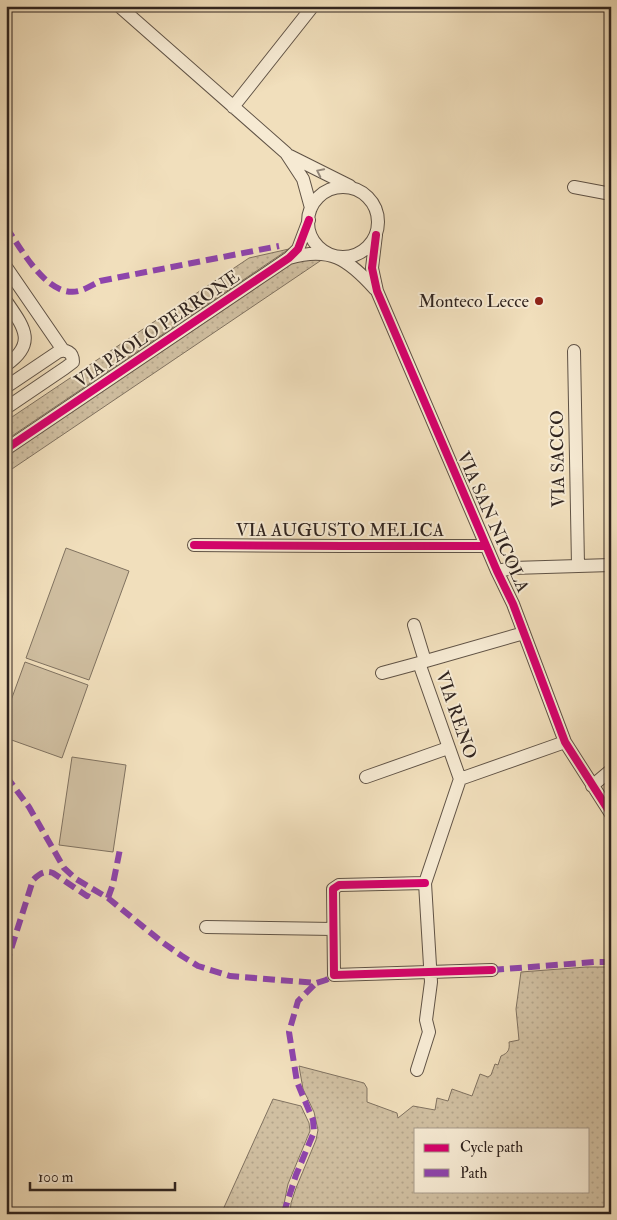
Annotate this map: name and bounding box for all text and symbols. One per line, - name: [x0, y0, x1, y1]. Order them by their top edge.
- one-way arrow: [316, 168, 325, 178]
- street label: VIA PAOLO PERRONE: [70, 265, 244, 393]
- place label: Monteco Lecce: [419, 290, 529, 313]
- marker: Monteco Lecce: [533, 295, 545, 307]
- street label: VIA SACCO: [546, 410, 570, 508]
- street label: VIA SAN NICOLA: [452, 448, 535, 597]
- street label: VIA AUGUSTO MELICA: [236, 519, 445, 542]
- street label: VIA RENO: [430, 668, 482, 762]
- legend: [414, 1128, 590, 1192]
- text: Cycle path: [460, 1138, 523, 1158]
- scale bar: [30, 1160, 175, 1192]
- text: Path: [460, 1164, 487, 1183]
- text: 100 m: [38, 1168, 74, 1187]

